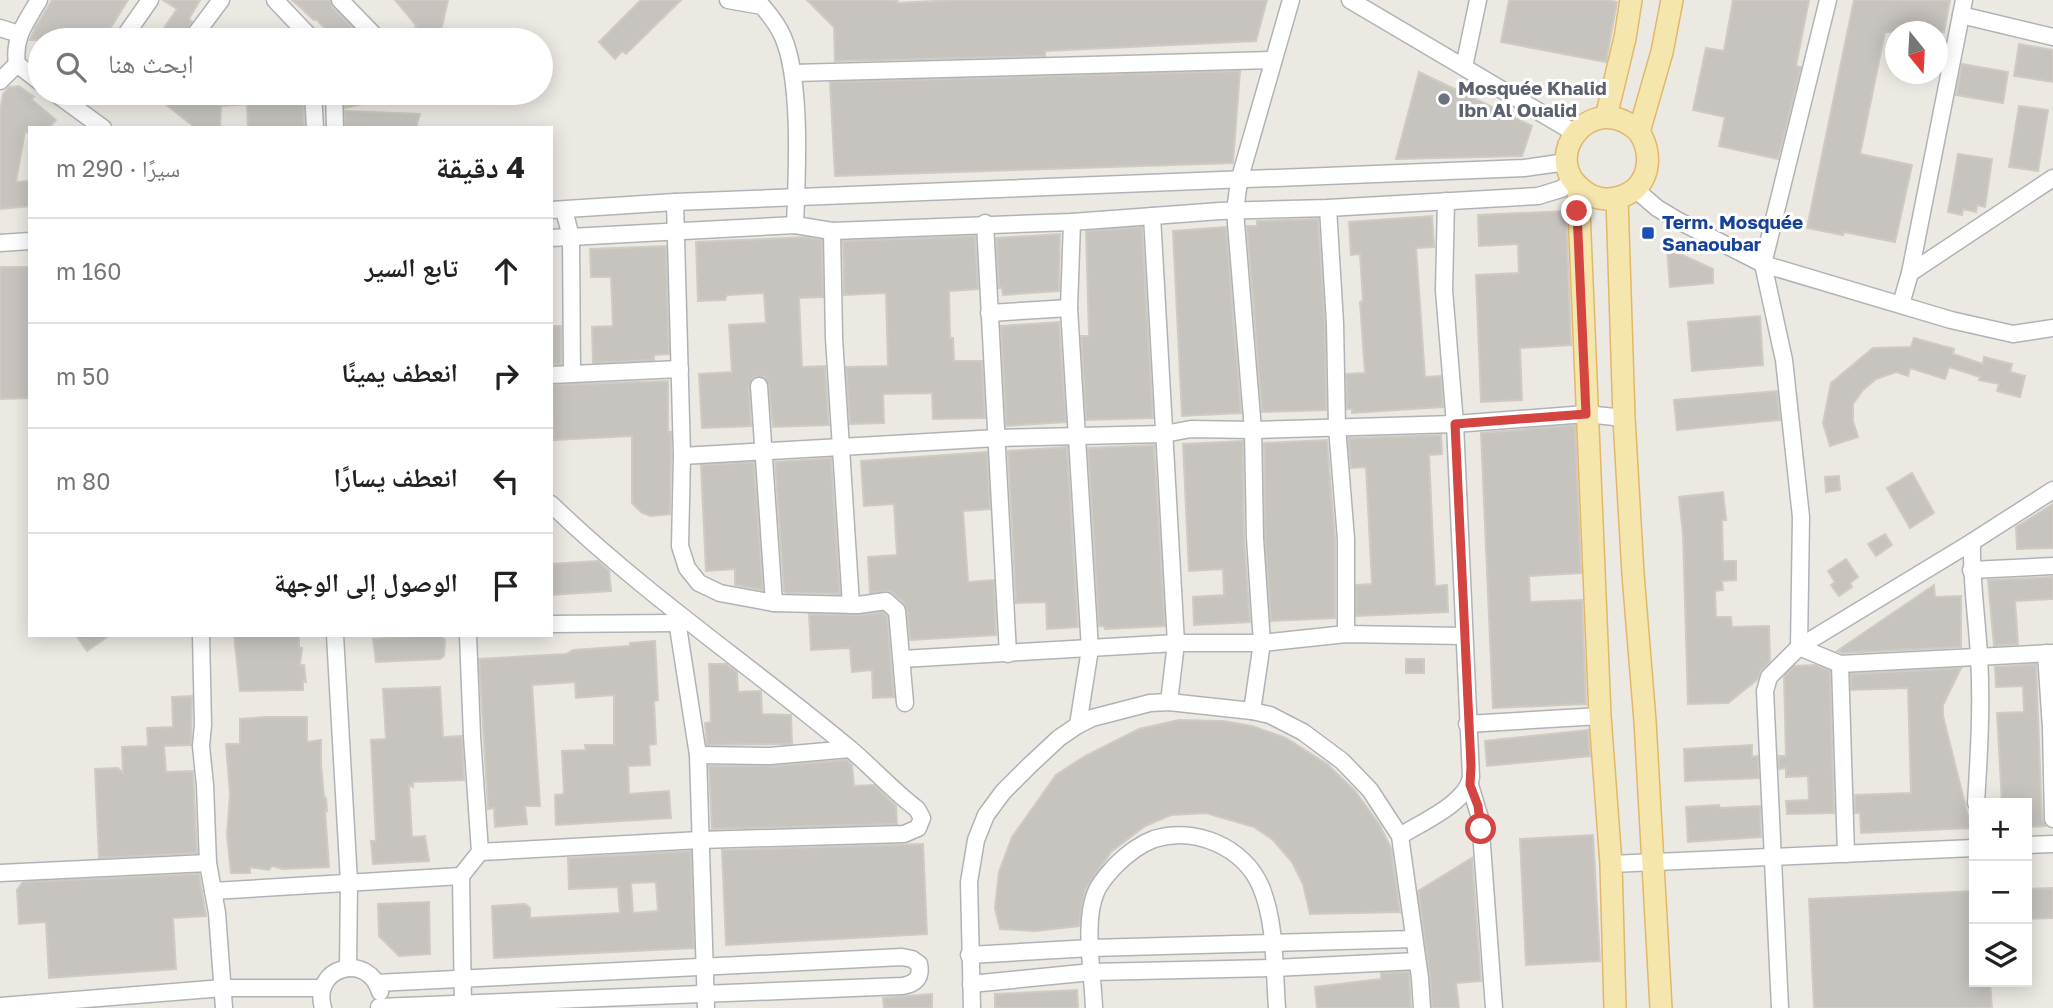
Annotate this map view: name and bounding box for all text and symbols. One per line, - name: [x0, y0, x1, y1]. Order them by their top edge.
- north arrow: [1885, 21, 1948, 84]
- search box: [28, 28, 553, 105]
- icon: search: [52, 48, 90, 86]
- text: ابحث هنا: [108, 48, 194, 79]
- place label: Mosquée Khalid Ibn Al Oualid: [1458, 76, 1607, 121]
- marker: Mosquée Khalid Ibn Al Oualid: [1436, 91, 1452, 107]
- text: 4 دقيقة: [436, 149, 525, 185]
- text: سيرًا · 290 m: [56, 154, 180, 182]
- route end: [1561, 195, 1592, 226]
- place label: Term. Mosquée Sanaoubar: [1662, 210, 1803, 255]
- marker: Term. Mosquée Sanaoubar: [1640, 225, 1656, 241]
- text: تابع السير: [365, 252, 458, 283]
- icon: ahead: [487, 252, 525, 290]
- text: 160 m: [56, 257, 121, 285]
- text: انعطف يمينًا: [341, 357, 458, 388]
- icon: right: [487, 357, 525, 395]
- text: 50 m: [56, 362, 110, 390]
- text: انعطف يسارًا: [334, 462, 458, 493]
- icon: left: [487, 462, 525, 500]
- text: 80 m: [56, 467, 110, 495]
- text: الوصول إلى الوجهة: [274, 567, 458, 598]
- icon: arrive: [487, 567, 525, 605]
- map controls: [1969, 798, 2032, 987]
- button: +: [1969, 798, 2032, 861]
- route start: [1465, 813, 1496, 844]
- button: −: [1969, 861, 2032, 924]
- button: layers: [1969, 924, 2032, 987]

